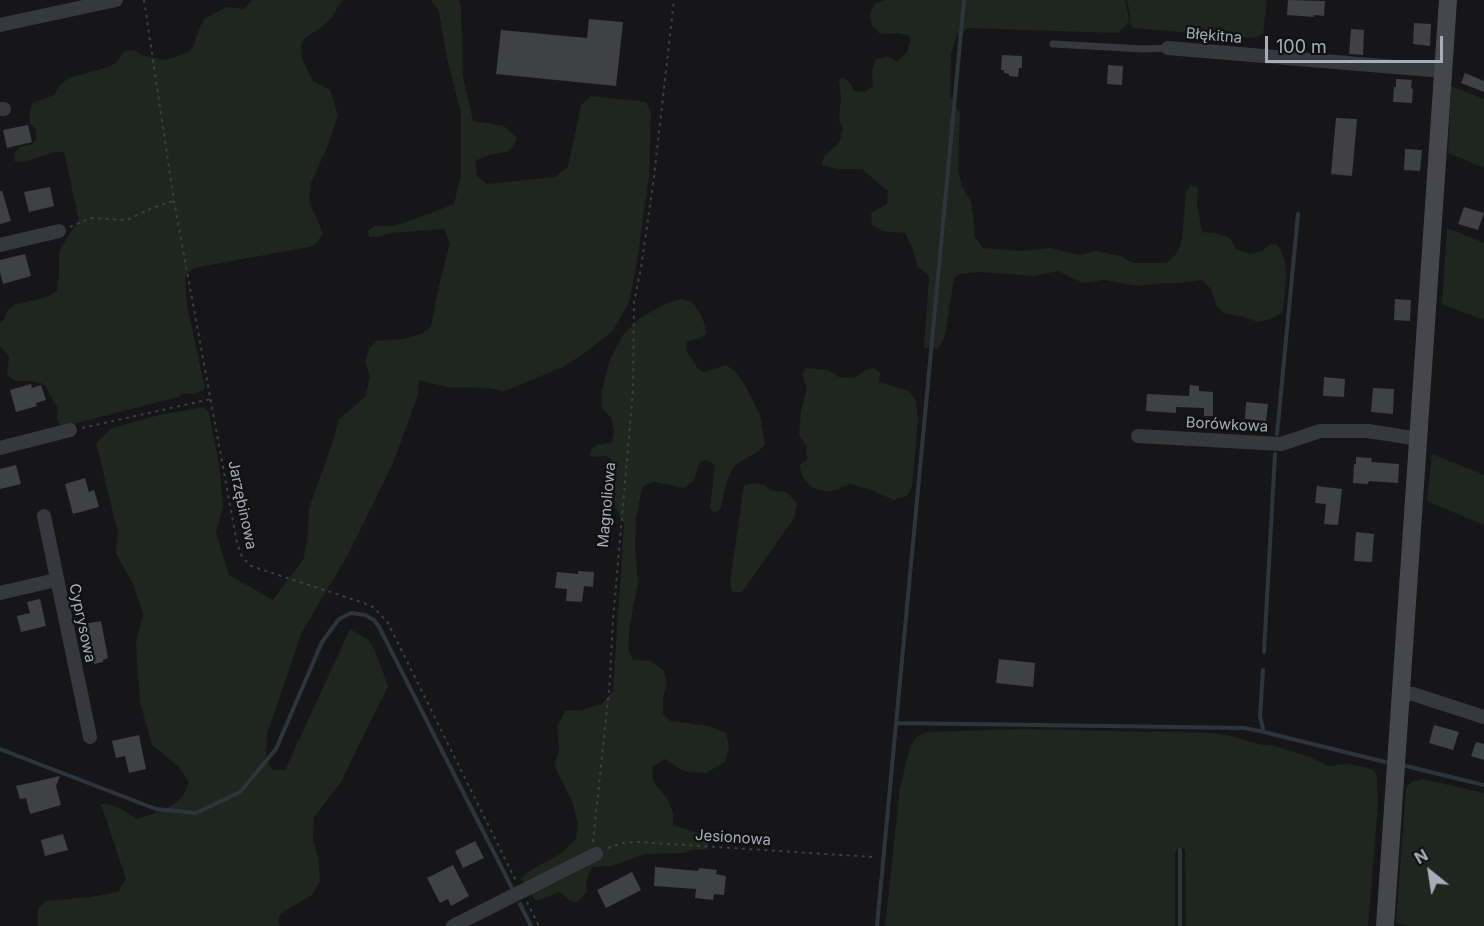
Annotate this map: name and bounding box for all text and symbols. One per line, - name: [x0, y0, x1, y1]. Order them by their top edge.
- scale bar: [1268, 24, 1446, 62]
- street label: Błękitna: [1185, 25, 1243, 47]
- text: 100 m: [1276, 36, 1327, 57]
- street label: Borówkowa: [1185, 414, 1269, 436]
- street label: Jarzębinowa: [224, 459, 260, 551]
- street label: Magnoliowa: [594, 462, 620, 548]
- street label: Cyprysowa: [65, 582, 99, 664]
- street label: Jesionowa: [694, 826, 772, 850]
- north arrow: [1400, 842, 1460, 902]
- text: N: [1411, 845, 1431, 868]

